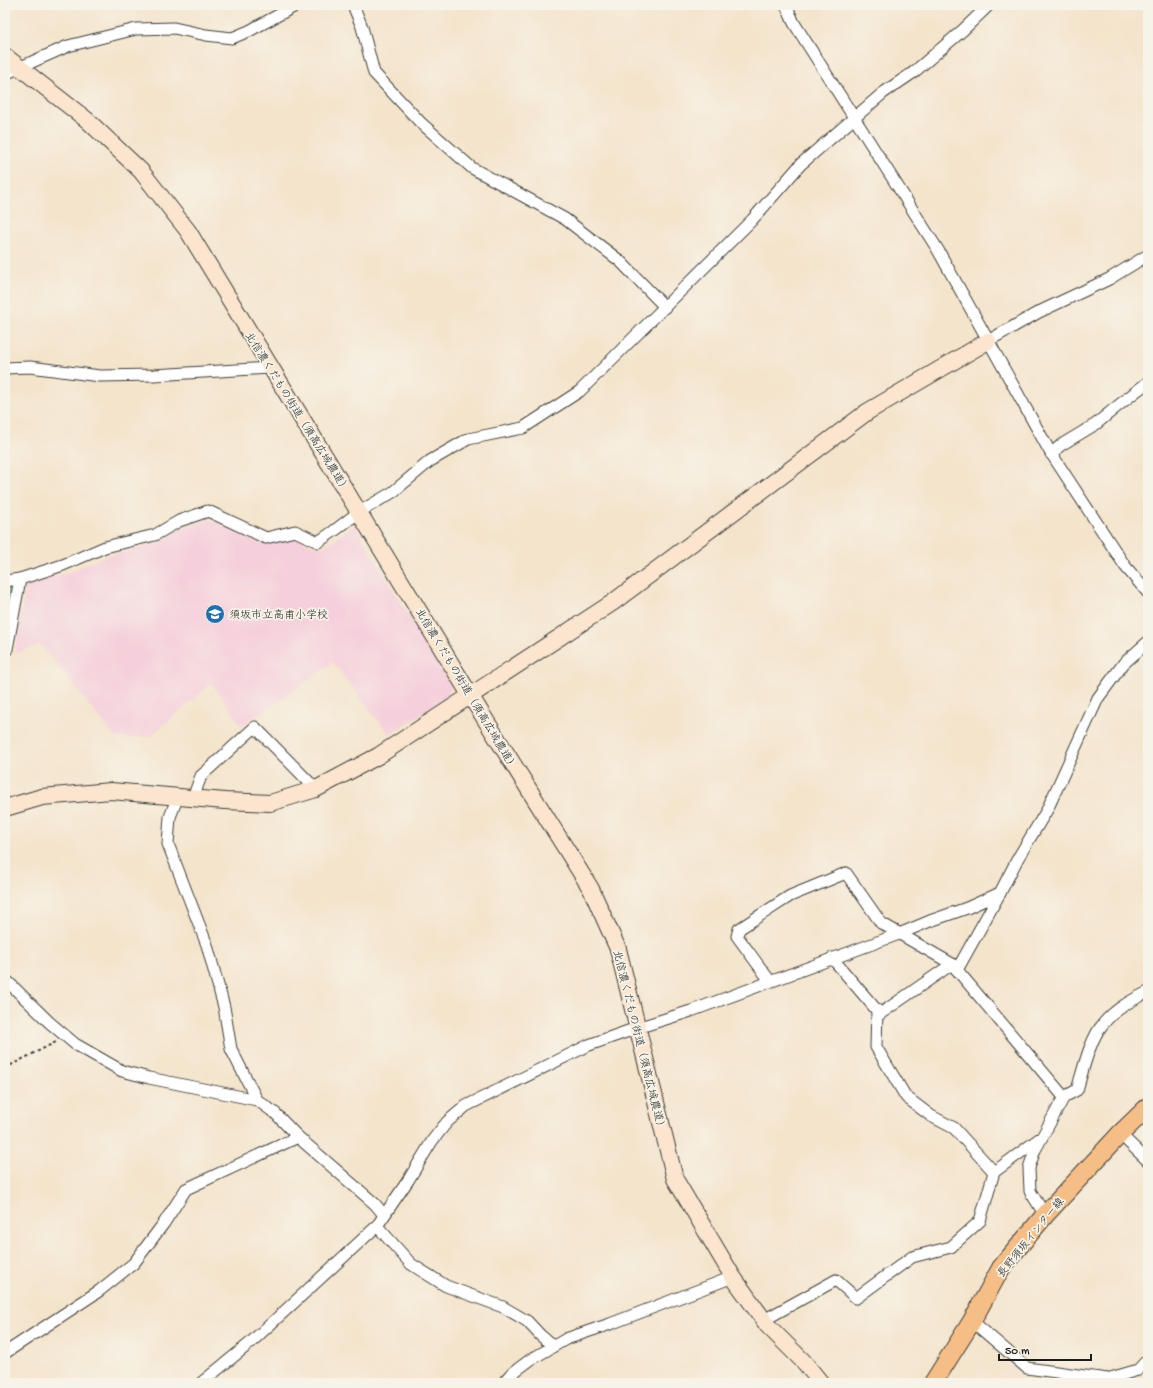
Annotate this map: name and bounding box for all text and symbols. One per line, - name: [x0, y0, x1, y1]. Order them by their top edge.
- street label: 北信濃くだもの街道（須高広域農道）: [242, 330, 352, 496]
- school or university icon: 須坂市立高甫小学校: [204, 603, 226, 625]
- street label: 北信濃くだもの街道（須高広域農道）: [412, 606, 519, 773]
- place label: 須坂市立高甫小学校: [229, 609, 328, 622]
- street label: 北信濃くだもの街道（須高広域農道）: [610, 949, 667, 1134]
- street label: 長野須坂インター線: [995, 1196, 1067, 1280]
- scale bar: [999, 1336, 1091, 1362]
- text: 50 m: [1005, 1345, 1030, 1359]

